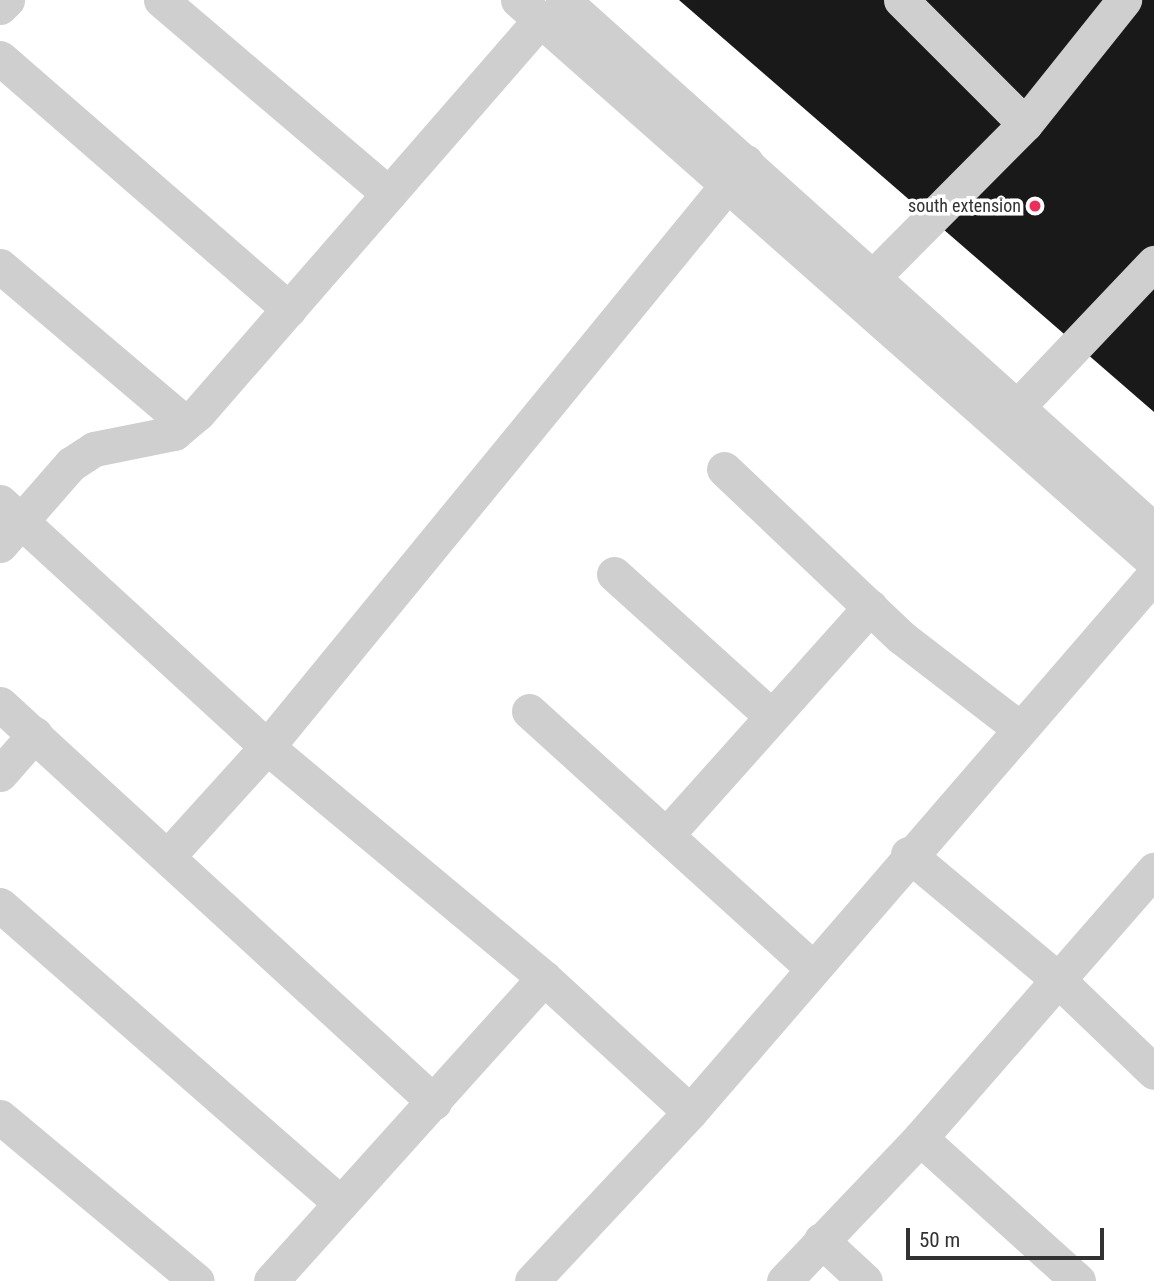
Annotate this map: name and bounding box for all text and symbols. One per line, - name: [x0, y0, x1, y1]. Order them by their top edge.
- place label: south extension: [908, 195, 1021, 217]
- marker: south extension: [1027, 198, 1043, 214]
- scale bar: [909, 1214, 1107, 1258]
- text: 50 m: [919, 1228, 960, 1252]

